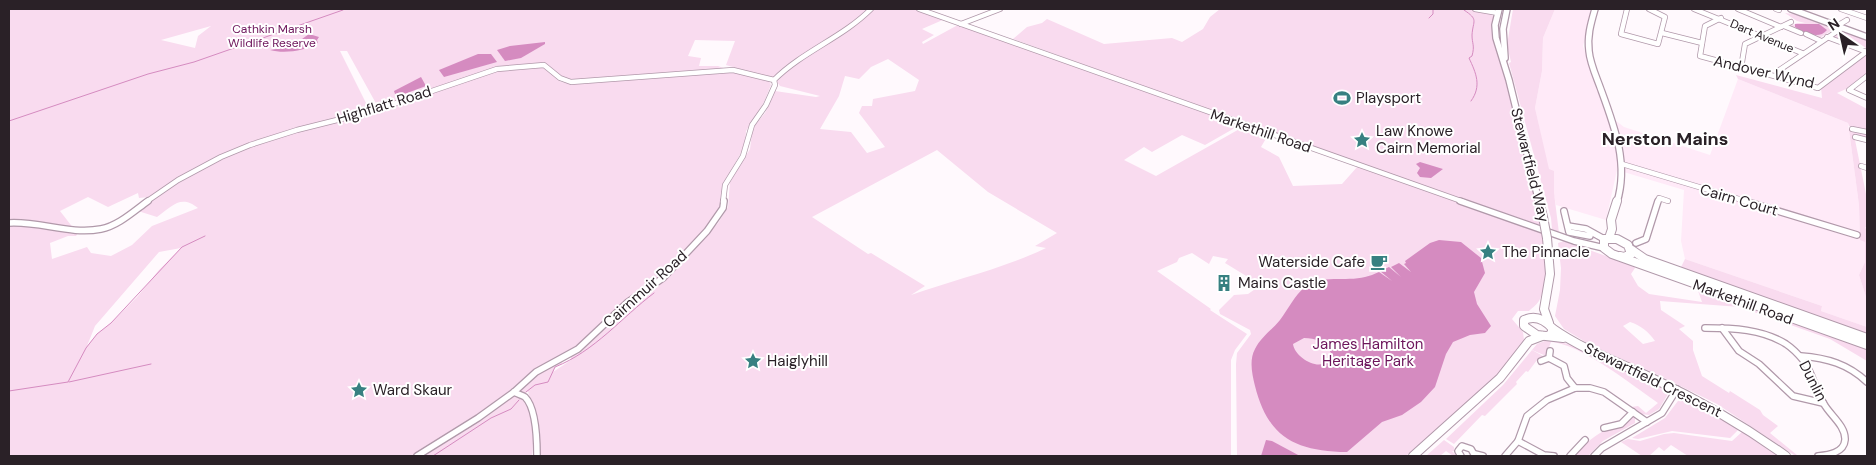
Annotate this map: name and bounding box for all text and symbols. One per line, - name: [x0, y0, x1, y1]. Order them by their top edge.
- north arrow: [1816, 10, 1866, 60]
- text: N: [1824, 14, 1843, 35]
- street label: Dart Avenue: [1728, 15, 1797, 57]
- park label: Cathkin Marsh Wildlife Reserve: [228, 21, 316, 51]
- street label: Andover Wynd: [1712, 51, 1816, 93]
- street label: Highflatt Road: [334, 81, 434, 129]
- sports icon: Playsport: [1332, 88, 1352, 108]
- place label: Playsport: [1356, 88, 1421, 108]
- street label: Markethill Road: [1208, 104, 1314, 158]
- street label: Stewartfield Way: [1506, 106, 1554, 225]
- place label: Law Knowe Cairn Memorial: [1376, 121, 1481, 158]
- district label: Nerston Mains: [1602, 127, 1728, 151]
- place icon: Law Knowe Cairn Memorial: [1352, 130, 1372, 150]
- street label: Cairn Court: [1698, 179, 1780, 221]
- place icon: The Pinnacle: [1478, 242, 1498, 262]
- place label: The Pinnacle: [1502, 242, 1590, 262]
- street label: Cairnmuir Road: [599, 246, 691, 332]
- place label: Waterside Cafe: [1258, 252, 1365, 272]
- cafe icon: Waterside Cafe: [1369, 252, 1389, 272]
- building icon: Mains Castle: [1214, 273, 1234, 293]
- place label: Mains Castle: [1238, 273, 1326, 293]
- street label: Markethill Road: [1690, 275, 1796, 329]
- park label: James Hamilton Heritage Park: [1313, 334, 1423, 371]
- street label: Stewartfield Crescent: [1581, 338, 1725, 422]
- place icon: Haiglyhill: [743, 351, 763, 371]
- place label: Haiglyhill: [767, 351, 828, 371]
- street label: Dunlin: [1794, 357, 1832, 405]
- place icon: Ward Skaur: [349, 380, 369, 400]
- place label: Ward Skaur: [373, 380, 453, 400]

